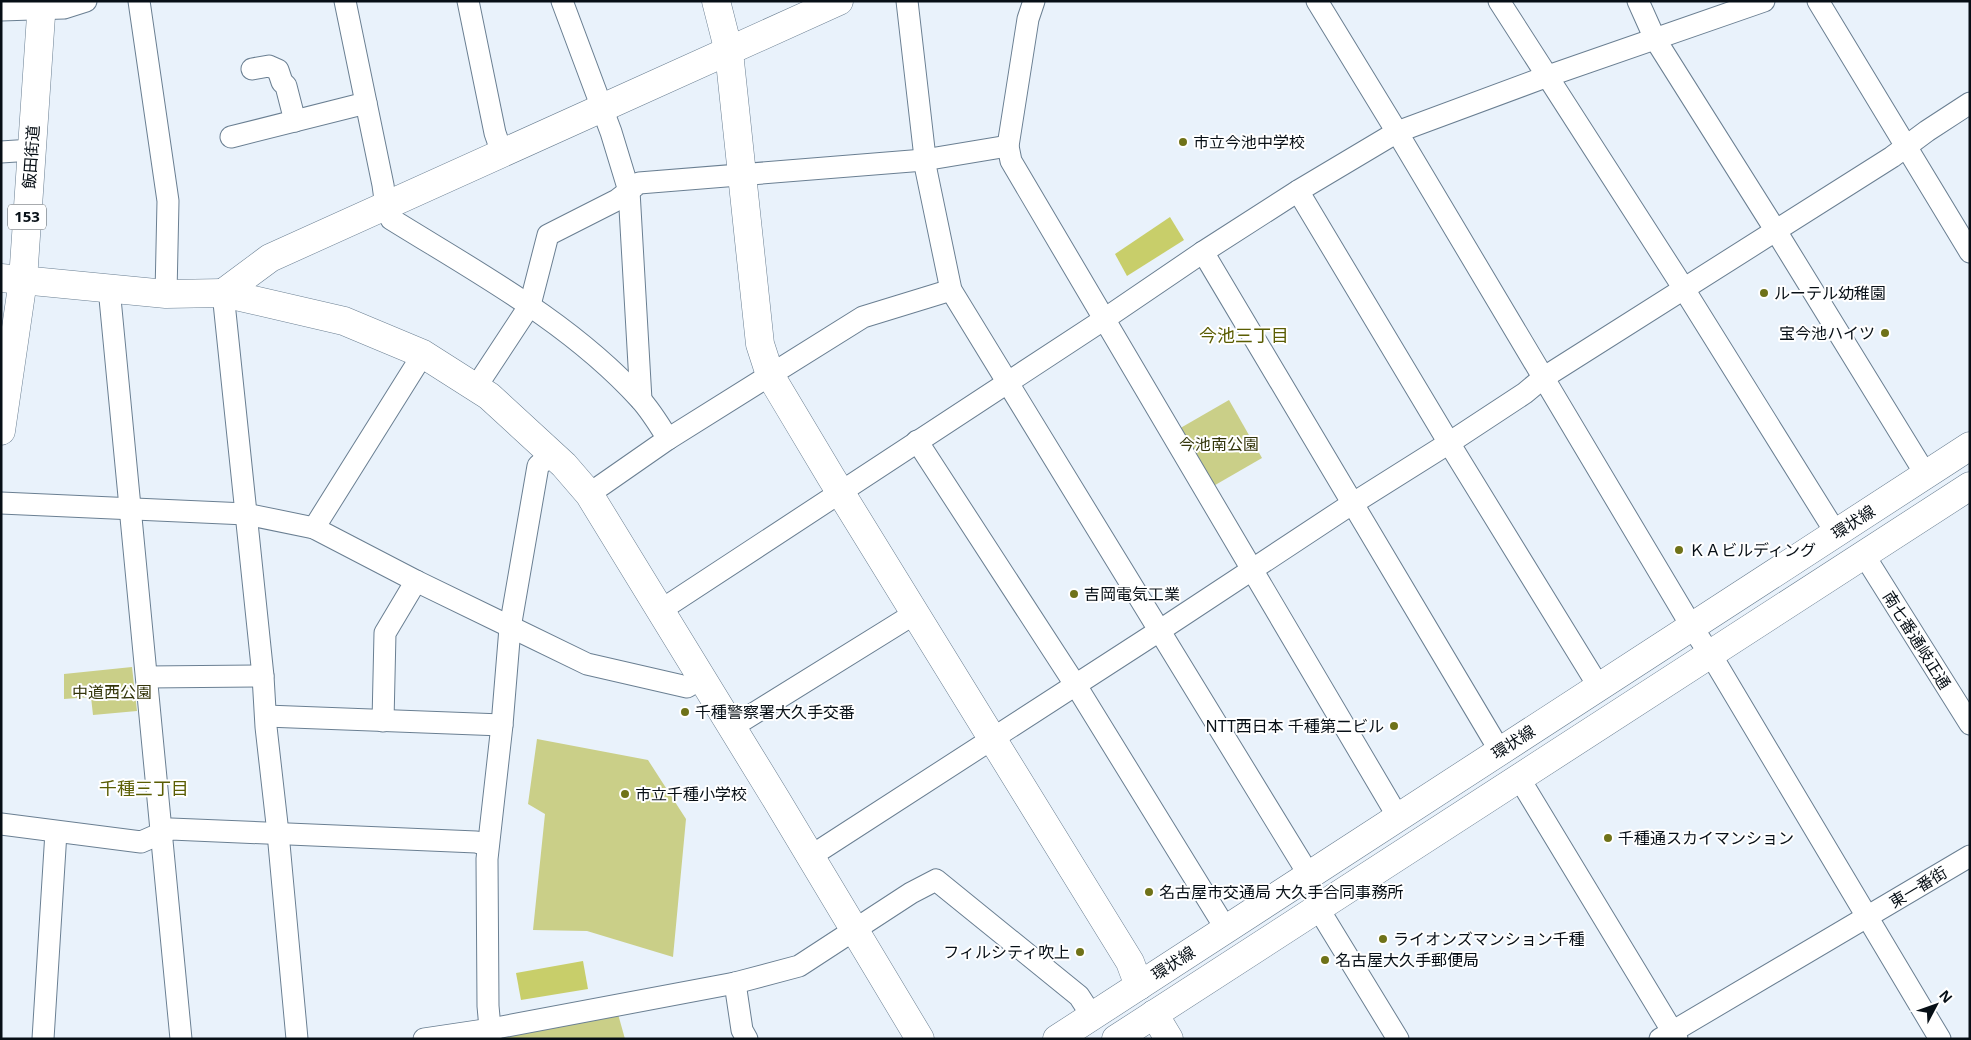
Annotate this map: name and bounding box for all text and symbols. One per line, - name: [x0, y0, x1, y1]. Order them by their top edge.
- street label: 飯田街道: [18, 124, 44, 190]
- place label: 市立今池中学校: [1193, 131, 1305, 153]
- marker: 市立今池中学校: [1177, 136, 1189, 148]
- road number: 153: [8, 204, 46, 230]
- place label: ルーテル幼稚園: [1774, 282, 1886, 304]
- marker: ルーテル幼稚園: [1758, 287, 1770, 299]
- place label: 宝今池ハイツ: [1779, 322, 1875, 344]
- district label: 今池三丁目: [1199, 323, 1289, 347]
- marker: 宝今池ハイツ: [1879, 327, 1891, 339]
- park label: 今池南公園: [1179, 433, 1259, 455]
- street label: 環状線: [1827, 500, 1879, 544]
- place label: ＫＡビルディング: [1689, 539, 1816, 561]
- marker: ＫＡビルディング: [1673, 544, 1685, 556]
- place label: 吉岡電気工業: [1084, 583, 1180, 605]
- street label: 南七番通岐正通: [1878, 587, 1956, 693]
- marker: 吉岡電気工業: [1068, 588, 1080, 600]
- park label: 中道西公園: [72, 681, 152, 703]
- place label: 千種警察署大久手交番: [695, 701, 855, 723]
- marker: 千種警察署大久手交番: [679, 706, 691, 718]
- place label: NTT西日本 千種第二ビル: [1206, 715, 1384, 737]
- marker: NTT西日本 千種第二ビル: [1388, 720, 1400, 732]
- street label: 環状線: [1487, 720, 1539, 764]
- district label: 千種三丁目: [99, 776, 189, 800]
- place label: 市立千種小学校: [635, 783, 747, 805]
- marker: 市立千種小学校: [619, 788, 631, 800]
- place label: 千種通スカイマンション: [1618, 827, 1794, 849]
- marker: 千種通スカイマンション: [1602, 832, 1614, 844]
- street label: 東一番街: [1885, 861, 1951, 913]
- place label: 名古屋市交通局 大久手合同事務所: [1159, 881, 1403, 903]
- marker: 名古屋市交通局 大久手合同事務所: [1143, 886, 1155, 898]
- place label: ライオンズマンション千種: [1393, 928, 1585, 950]
- marker: ライオンズマンション千種: [1377, 933, 1389, 945]
- place label: フィルシティ吹上: [943, 941, 1070, 963]
- street label: 環状線: [1147, 941, 1199, 985]
- marker: フィルシティ吹上: [1074, 946, 1086, 958]
- place label: 名古屋大久手郵便局: [1335, 949, 1479, 971]
- marker: 名古屋大久手郵便局: [1319, 954, 1331, 966]
- north arrow: [1911, 980, 1961, 1030]
- text: N: [1935, 986, 1957, 1007]

